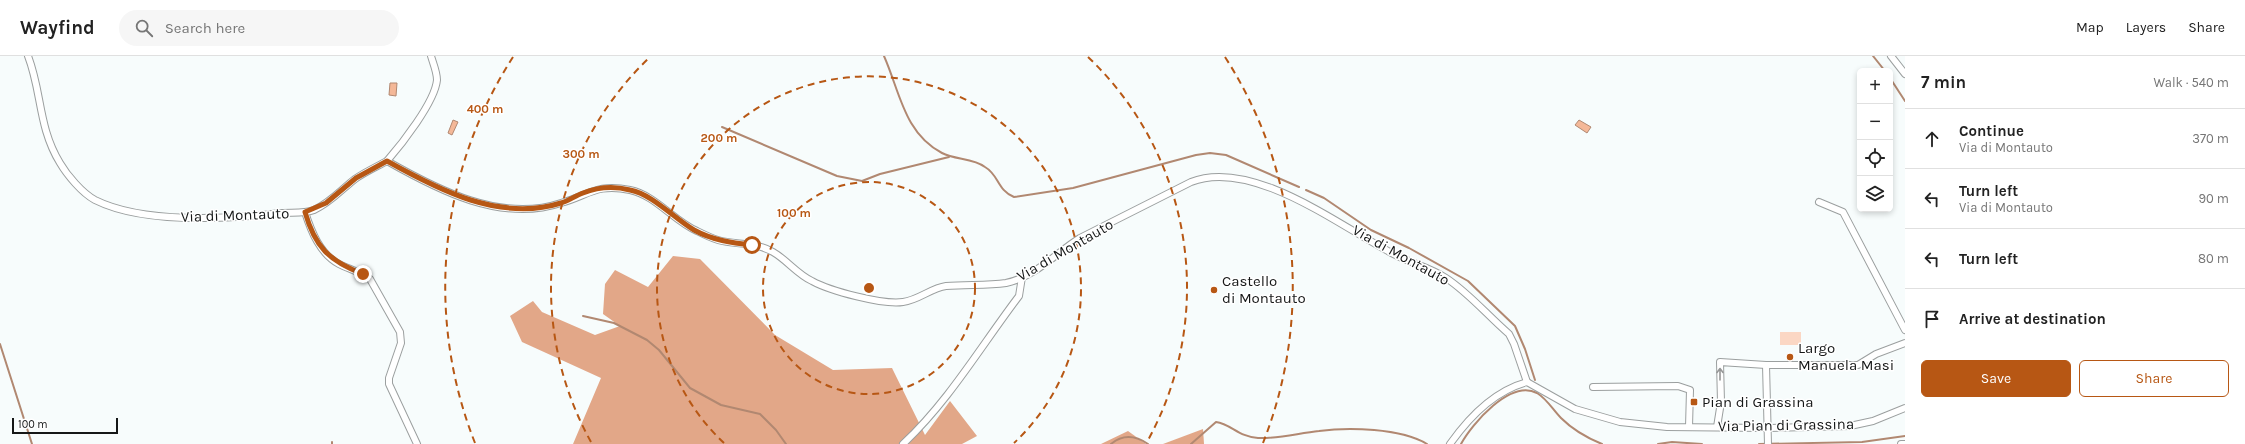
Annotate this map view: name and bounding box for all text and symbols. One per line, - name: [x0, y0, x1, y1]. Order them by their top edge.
- search box: [119, 10, 399, 46]
- text: Wayfind: [20, 17, 95, 39]
- icon: search: [133, 17, 155, 39]
- text: Search here: [165, 19, 245, 37]
- text: Map: [2076, 19, 2104, 36]
- text: Layers: [2126, 19, 2166, 36]
- text: Share: [2188, 19, 2225, 36]
- map controls: [1857, 68, 1893, 212]
- button: +: [1857, 68, 1893, 104]
- text: 7 min: [1921, 72, 1966, 92]
- text: Walk · 540 m: [2154, 75, 2229, 90]
- text: 400 m: [467, 102, 503, 116]
- button: −: [1857, 104, 1893, 140]
- text: Continue: [1959, 122, 2024, 140]
- icon: ahead: [1921, 128, 1943, 150]
- text: 200 m: [701, 131, 737, 145]
- text: 370 m: [2192, 131, 2229, 146]
- button: locate: [1857, 140, 1893, 176]
- text: Via di Montauto: [1959, 140, 2053, 155]
- text: 300 m: [562, 147, 600, 161]
- button: layers: [1857, 176, 1893, 212]
- text: Turn left: [1959, 182, 2018, 200]
- icon: left: [1921, 188, 1943, 210]
- text: 90 m: [2198, 191, 2229, 206]
- text: Via di Montauto: [1959, 200, 2053, 215]
- street label: Via di Montauto: [181, 204, 289, 226]
- text: 100 m: [777, 206, 811, 220]
- street label: Via di Montauto: [1014, 215, 1116, 285]
- street label: Via di Montauto: [1349, 221, 1453, 289]
- route start: [743, 236, 761, 254]
- icon: left: [1921, 248, 1943, 270]
- text: Turn left: [1959, 250, 2018, 268]
- text: 80 m: [2198, 251, 2229, 266]
- route end: [354, 265, 372, 283]
- place label: Castello di Montauto: [1222, 272, 1306, 307]
- centre of rings: [862, 281, 876, 295]
- marker: Castello di Montauto: [1209, 285, 1219, 295]
- icon: arrive: [1921, 308, 1943, 330]
- text: Arrive at destination: [1959, 310, 2106, 328]
- place label: Largo Manuela Masi: [1798, 339, 1894, 374]
- marker: Largo Manuela Masi: [1785, 352, 1795, 362]
- button: Save: [1921, 360, 2071, 397]
- button: Share: [2079, 360, 2229, 397]
- one-way arrow: [1716, 368, 1724, 381]
- place label: Pian di Grassina: [1702, 393, 1813, 411]
- marker: Pian di Grassina: [1689, 397, 1699, 407]
- street label: Via Pian di Grassina: [1718, 415, 1854, 435]
- scale bar: [12, 416, 118, 435]
- text: 100 m: [18, 418, 48, 431]

